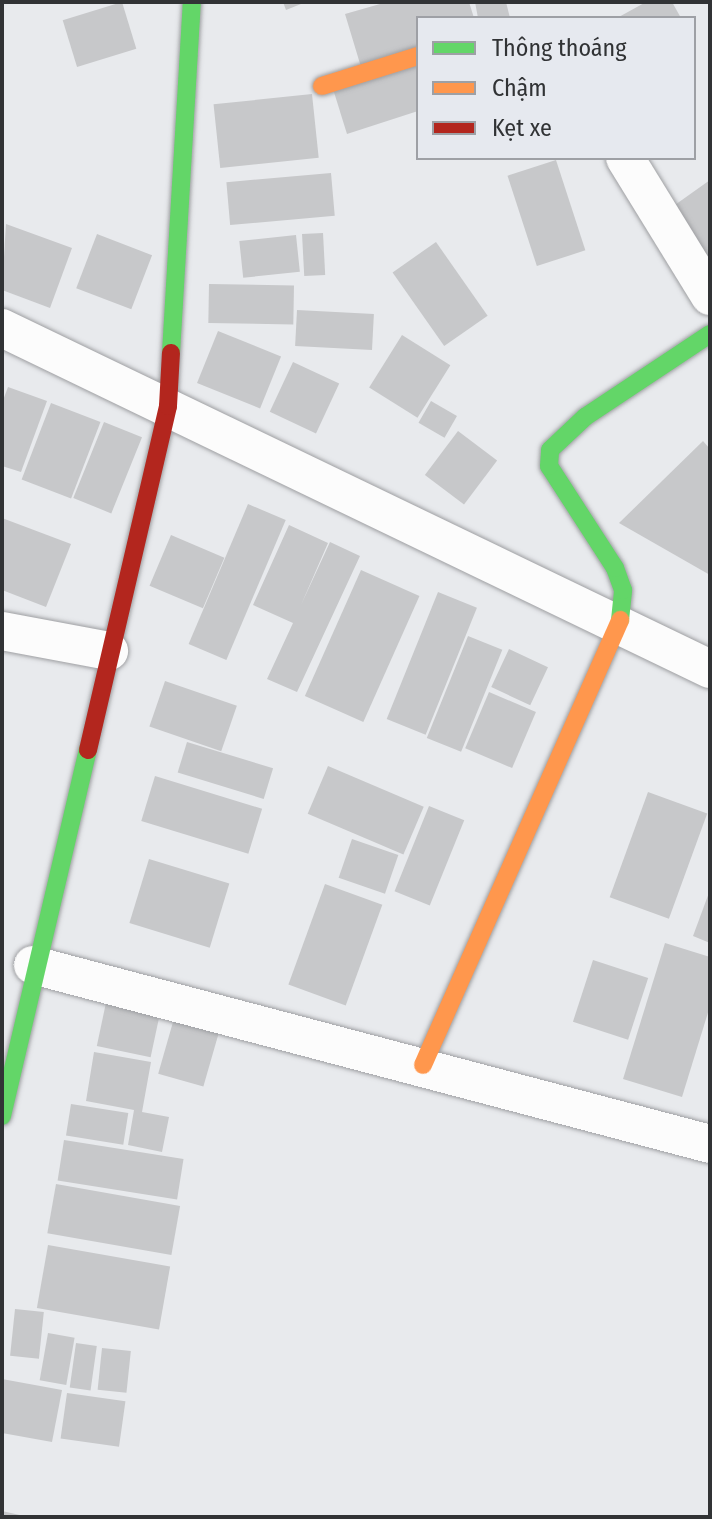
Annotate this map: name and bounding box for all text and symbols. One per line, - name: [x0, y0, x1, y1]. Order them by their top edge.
- legend: [416, 16, 696, 160]
- text: Thông thoáng: [492, 34, 627, 62]
- text: Chậm: [492, 74, 547, 102]
- text: Kẹt xe: [492, 114, 552, 142]

